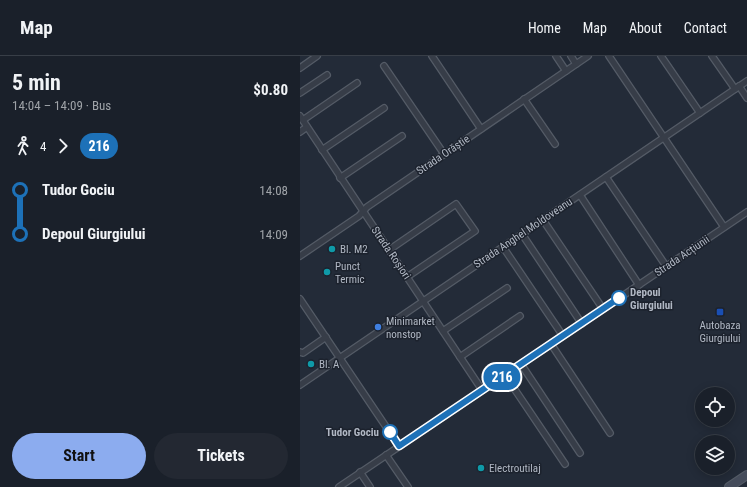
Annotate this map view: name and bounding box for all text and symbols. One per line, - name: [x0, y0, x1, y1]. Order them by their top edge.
- text: Map: [20, 16, 53, 39]
- text: Home: [528, 20, 561, 36]
- text: Map: [583, 20, 607, 36]
- text: About: [629, 20, 662, 36]
- text: Contact: [684, 20, 727, 36]
- text: 5 min: [12, 70, 61, 95]
- text: $0.80: [253, 81, 288, 99]
- text: 14:04 – 14:09 · Bus: [12, 98, 111, 113]
- street label: Strada Orăștie: [414, 132, 472, 178]
- icon: walk: [12, 135, 34, 157]
- icon: forward: [52, 135, 74, 157]
- text: 216: [88, 138, 110, 154]
- text: 4: [40, 139, 46, 154]
- text: Tudor Gociu: [42, 181, 115, 199]
- text: 14:08: [259, 183, 288, 198]
- street label: Strada Anghel Moldoveanu: [471, 195, 575, 271]
- street label: Strada Roșiori: [369, 224, 413, 282]
- text: Depoul Giurgiului: [42, 225, 146, 243]
- text: 14:09: [259, 227, 288, 242]
- street label: Strada Acțiunii: [652, 233, 712, 279]
- place label: Bl. M2: [340, 243, 368, 256]
- marker: Bl. M2: [327, 244, 337, 254]
- place label: Punct Termic: [335, 260, 365, 286]
- marker: Punct Termic: [322, 267, 332, 277]
- place label: Depoul Giurgiului: [630, 286, 673, 312]
- marker: Depoul Giurgiului: [611, 290, 627, 306]
- marker: Autobaza Giurgiului: [715, 307, 725, 317]
- place label: Minimarket nonstop: [386, 315, 435, 341]
- place label: Autobaza Giurgiului: [699, 319, 741, 345]
- marker: Minimarket nonstop: [373, 322, 383, 332]
- place label: Bl. A: [319, 358, 340, 371]
- marker: Bl. A: [306, 359, 316, 369]
- line badge: 216: [479, 364, 525, 390]
- text: 216: [491, 369, 513, 385]
- map controls: [695, 387, 735, 475]
- button: locate: [695, 387, 735, 427]
- marker: Tudor Gociu: [382, 424, 398, 440]
- place label: Tudor Gociu: [326, 426, 379, 439]
- button: Start: [12, 433, 146, 479]
- button: Tickets: [154, 433, 288, 479]
- button: layers: [695, 435, 735, 475]
- place label: Electroutilaj: [489, 462, 541, 475]
- marker: Electroutilaj: [476, 463, 486, 473]

